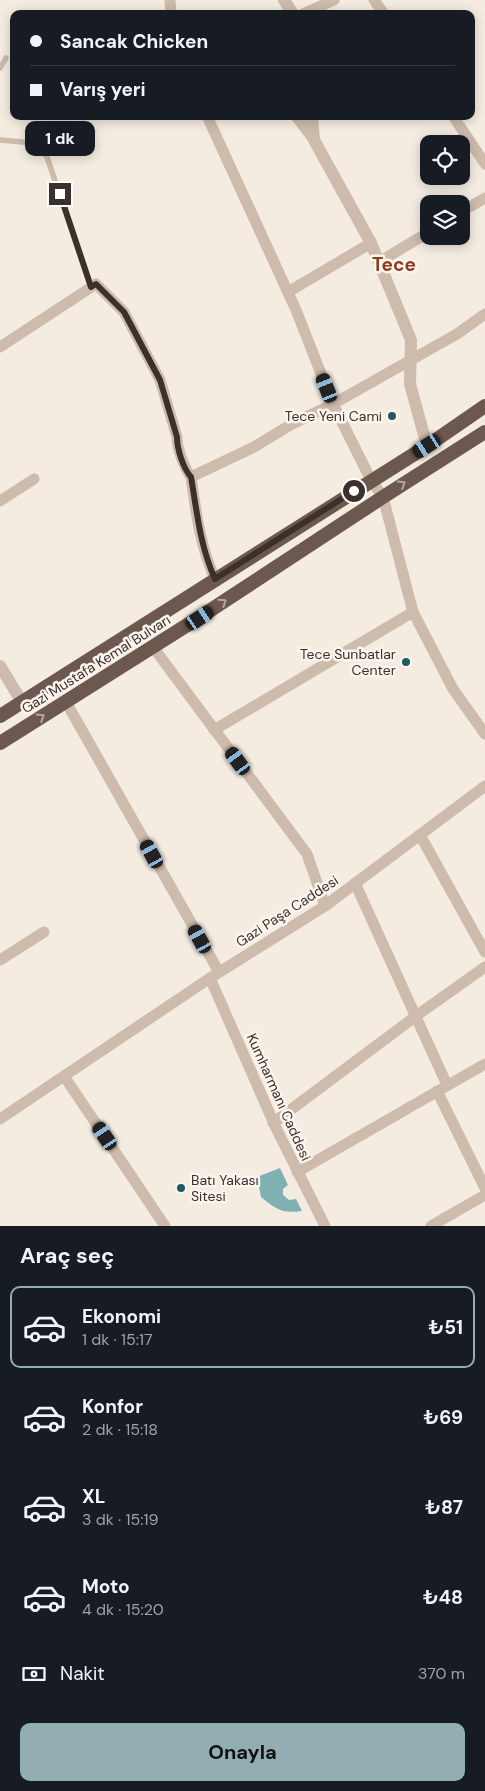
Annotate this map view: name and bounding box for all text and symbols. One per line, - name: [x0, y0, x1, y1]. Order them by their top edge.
- text: Sancak Chicken: [60, 29, 208, 54]
- text: Varış yeri: [60, 77, 146, 102]
- callout: 1 dk: [25, 121, 95, 156]
- text: 1 dk: [45, 128, 75, 149]
- map controls: [420, 135, 470, 245]
- button: locate: [420, 135, 470, 185]
- route end: [49, 183, 71, 205]
- button: layers: [420, 195, 470, 245]
- district label: Tece: [372, 252, 416, 277]
- car: [314, 371, 339, 405]
- place label: Tece Yeni Cami: [285, 407, 382, 425]
- marker: Tece Yeni Cami: [386, 410, 398, 422]
- car: [410, 432, 443, 460]
- route start: [343, 480, 365, 502]
- one-way arrow: [397, 481, 406, 490]
- one-way arrow: [218, 599, 227, 609]
- car: [183, 603, 216, 633]
- street label: Gazi Mustafa Kemal Bulvarı: [18, 611, 174, 717]
- place label: Tece Sunbatlar Center: [300, 645, 396, 679]
- marker: Tece Sunbatlar Center: [400, 656, 412, 668]
- one-way arrow: [36, 714, 45, 724]
- car: [223, 744, 252, 778]
- car: [138, 837, 165, 871]
- street label: Gazi Paşa Caddesi: [232, 871, 342, 951]
- car: [186, 922, 213, 956]
- street label: Kumharmanı Caddesi: [243, 1030, 315, 1164]
- car: [90, 1119, 119, 1153]
- place label: Batı Yakası Sitesi: [191, 1171, 259, 1205]
- marker: Batı Yakası Sitesi: [175, 1182, 187, 1194]
- text: Araç seç: [20, 1241, 114, 1270]
- text: Ekonomi: [82, 1304, 161, 1329]
- icon: car: [22, 1305, 67, 1350]
- text: ₺51: [429, 1315, 463, 1340]
- text: 1 dk · 15:17: [82, 1329, 153, 1350]
- text: Konfor: [82, 1394, 143, 1419]
- icon: car: [22, 1395, 67, 1440]
- text: ₺69: [424, 1405, 463, 1430]
- text: 2 dk · 15:18: [82, 1419, 158, 1440]
- text: XL: [82, 1484, 105, 1509]
- icon: car: [22, 1485, 67, 1530]
- text: ₺87: [425, 1495, 463, 1520]
- text: 3 dk · 15:19: [82, 1509, 159, 1530]
- text: Moto: [82, 1574, 130, 1599]
- icon: car: [22, 1575, 67, 1620]
- text: ₺48: [423, 1585, 463, 1610]
- text: 4 dk · 15:20: [82, 1599, 164, 1620]
- icon: cash: [20, 1660, 48, 1688]
- text: Nakit: [60, 1661, 105, 1686]
- text: 370 m: [418, 1663, 465, 1684]
- button: Onayla: [20, 1723, 465, 1781]

